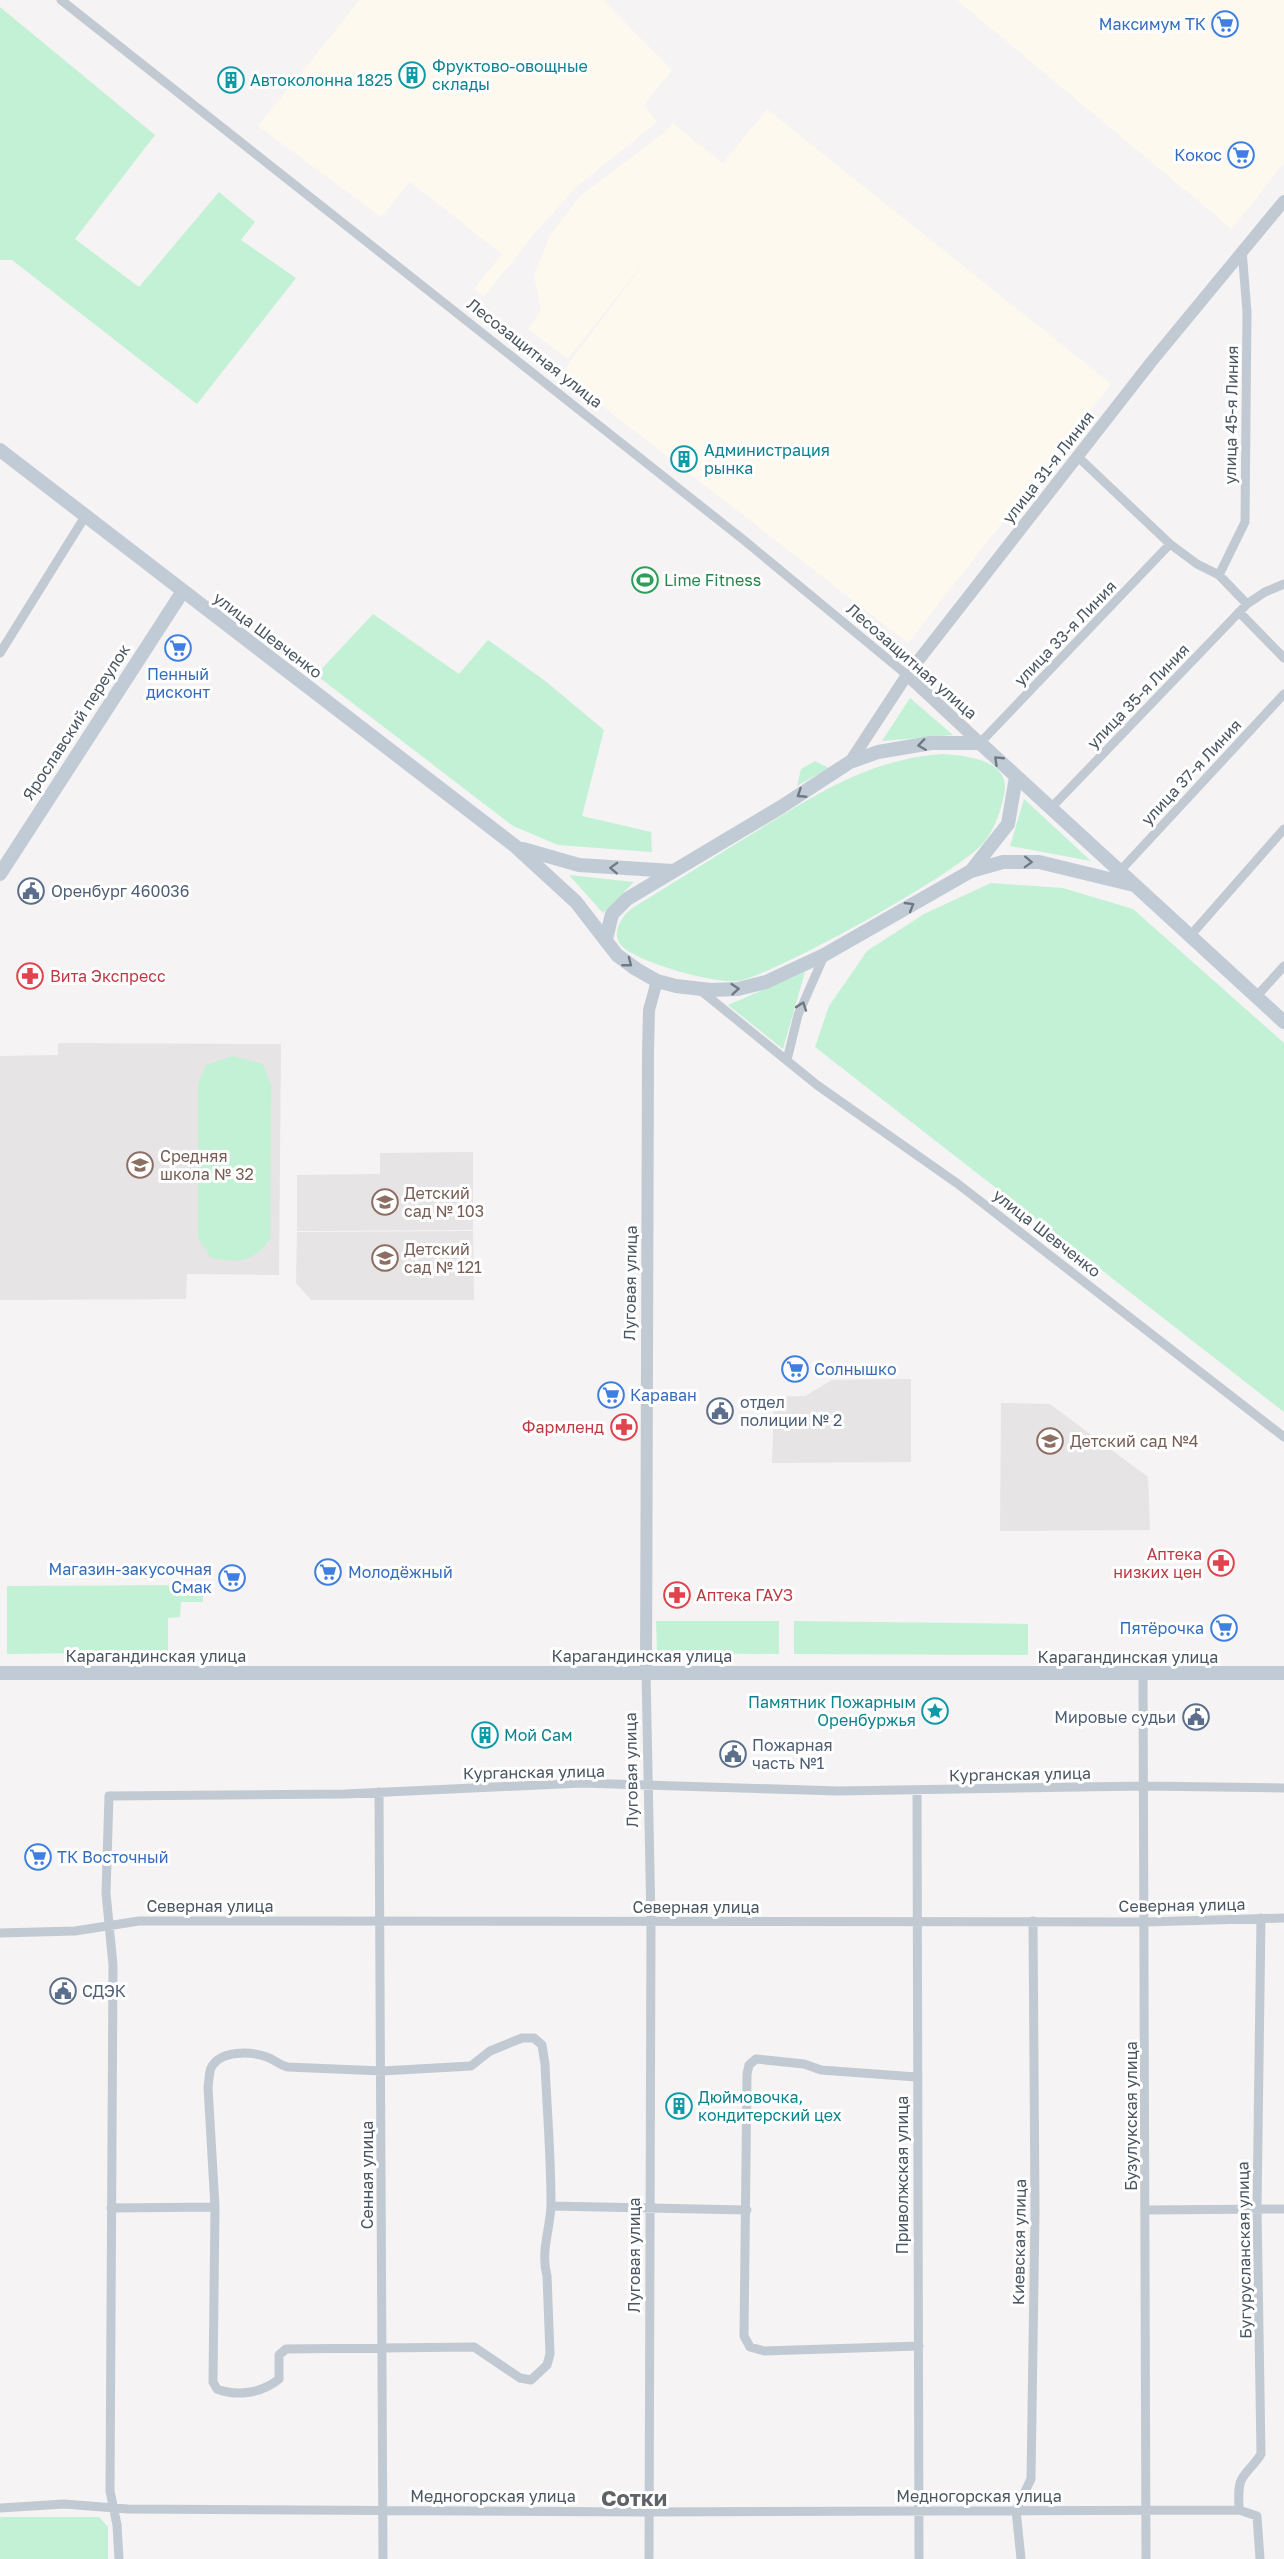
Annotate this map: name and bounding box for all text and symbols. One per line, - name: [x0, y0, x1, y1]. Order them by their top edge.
- supermarket icon: Максимум ТК: [1210, 9, 1240, 39]
- place label: Максимум ТК: [1099, 14, 1206, 34]
- place label: Фруктово-овощные склады: [432, 56, 588, 94]
- building icon: Фруктово-овощные склады: [397, 60, 427, 90]
- building icon: Автоколонна 1825: [216, 65, 246, 95]
- place label: Автоколонна 1825: [250, 70, 393, 90]
- supermarket icon: Кокос: [1226, 140, 1256, 170]
- place label: Кокос: [1174, 145, 1222, 165]
- street label: Лесозащитная улица: [463, 294, 607, 412]
- street label: улица 45-я Линия: [1220, 345, 1242, 485]
- street label: улица 31-я Линия: [998, 407, 1098, 527]
- place label: Администрация рынка: [704, 440, 830, 478]
- building icon: Администрация рынка: [669, 444, 699, 474]
- sports icon: Lime Fitness: [630, 565, 660, 595]
- place label: Lime Fitness: [664, 570, 761, 590]
- street label: улица 33-я Линия: [1010, 576, 1120, 690]
- street label: улица Шевченко: [210, 588, 326, 682]
- street label: Лесозащитная улица: [843, 599, 981, 723]
- supermarket icon: Пенный дисконт: [163, 633, 193, 663]
- street label: улица 35-я Линия: [1083, 639, 1193, 753]
- street label: Ярославский переулок: [18, 640, 134, 804]
- place label: Пенный дисконт: [146, 664, 210, 702]
- street label: улица 37-я Линия: [1137, 715, 1245, 829]
- one-way arrow: [917, 738, 927, 750]
- one-way arrow: [995, 757, 1006, 768]
- one-way arrow: [797, 787, 808, 798]
- one-way arrow: [1024, 855, 1033, 868]
- one-way arrow: [609, 861, 618, 874]
- public building icon: Оренбург 460036: [16, 876, 46, 906]
- place label: Оренбург 460036: [51, 881, 189, 901]
- one-way arrow: [904, 902, 914, 913]
- one-way arrow: [621, 956, 632, 967]
- pharmacy icon: Вита Экспресс: [15, 961, 45, 991]
- place label: Вита Экспресс: [50, 966, 166, 986]
- one-way arrow: [731, 983, 740, 996]
- one-way arrow: [794, 1002, 807, 1012]
- place label: Средняя школа № 32: [160, 1146, 254, 1184]
- school or university icon: Средняя школа № 32: [125, 1150, 155, 1180]
- place label: Детский сад № 103: [404, 1183, 484, 1221]
- street label: улица Шевченко: [989, 1185, 1105, 1281]
- school or university icon: Детский сад № 103: [370, 1187, 400, 1217]
- street label: Луговая улица: [619, 1225, 641, 1341]
- place label: Детский сад № 121: [404, 1239, 482, 1277]
- school or university icon: Детский сад № 121: [370, 1243, 400, 1273]
- supermarket icon: Солнышко: [780, 1354, 810, 1384]
- place label: Солнышко: [814, 1359, 897, 1379]
- supermarket icon: Караван: [596, 1380, 626, 1410]
- place label: Караван: [630, 1385, 697, 1405]
- place label: отдел полиции № 2: [740, 1392, 842, 1430]
- public building icon: отдел полиции № 2: [705, 1396, 735, 1426]
- pharmacy icon: Фармленд: [609, 1412, 639, 1442]
- place label: Фармленд: [522, 1417, 604, 1437]
- school or university icon: Детский сад №4: [1035, 1426, 1065, 1456]
- place label: Детский сад №4: [1070, 1431, 1198, 1451]
- place label: Аптека низких цен: [1113, 1544, 1202, 1582]
- pharmacy icon: Аптека низких цен: [1206, 1548, 1236, 1578]
- supermarket icon: Молодёжный: [313, 1557, 343, 1587]
- place label: Магазин-закусочная Смак: [49, 1559, 212, 1597]
- place label: Молодёжный: [348, 1562, 453, 1582]
- supermarket icon: Магазин-закусочная Смак: [217, 1563, 247, 1593]
- pharmacy icon: Аптека ГАУЗ: [662, 1580, 692, 1610]
- place label: Аптека ГАУЗ: [696, 1585, 793, 1605]
- supermarket icon: Пятёрочка: [1209, 1613, 1239, 1643]
- place label: Пятёрочка: [1120, 1618, 1204, 1638]
- street label: Карагандинская улица: [66, 1646, 246, 1666]
- street label: Карагандинская улица: [552, 1646, 732, 1666]
- street label: Карагандинская улица: [1038, 1647, 1218, 1667]
- place label: Памятник Пожарным Оренбуржья: [748, 1692, 916, 1730]
- place icon: Памятник Пожарным Оренбуржья: [920, 1696, 950, 1726]
- public building icon: Мировые судьи: [1181, 1702, 1211, 1732]
- place label: Мировые судьи: [1054, 1707, 1176, 1727]
- street label: Луговая улица: [620, 1712, 642, 1828]
- building icon: Мой Cам: [470, 1720, 500, 1750]
- place label: Мой Cам: [504, 1725, 573, 1745]
- place label: Пожарная часть №1: [752, 1735, 833, 1773]
- public building icon: Пожарная часть №1: [718, 1739, 748, 1769]
- street label: Курганская улица: [463, 1761, 605, 1783]
- street label: Курганская улица: [949, 1763, 1091, 1785]
- supermarket icon: ТК Восточный: [23, 1842, 53, 1872]
- place label: ТК Восточный: [57, 1847, 169, 1867]
- street label: Северная улица: [1118, 1894, 1246, 1916]
- street label: Северная улица: [146, 1896, 274, 1916]
- street label: Северная улица: [632, 1897, 760, 1917]
- public building icon: СДЭК: [48, 1976, 78, 2006]
- place label: СДЭК: [82, 1981, 126, 2001]
- street label: Бузулукская улица: [1121, 2041, 1141, 2191]
- place label: Дюймовочка, кондитерский цех: [698, 2087, 842, 2125]
- building icon: Дюймовочка, кондитерский цех: [664, 2091, 694, 2121]
- street label: Приволжская улица: [892, 2096, 912, 2254]
- street label: Сенная улица: [357, 2121, 377, 2229]
- street label: Бугурусланская улица: [1232, 2161, 1256, 2339]
- street label: Киевская улица: [1008, 2179, 1030, 2305]
- street label: Луговая улица: [624, 2197, 644, 2313]
- district label: Сотки: [601, 2484, 667, 2511]
- street label: Медногорская улица: [410, 2486, 576, 2506]
- street label: Медногорская улица: [896, 2486, 1062, 2506]

